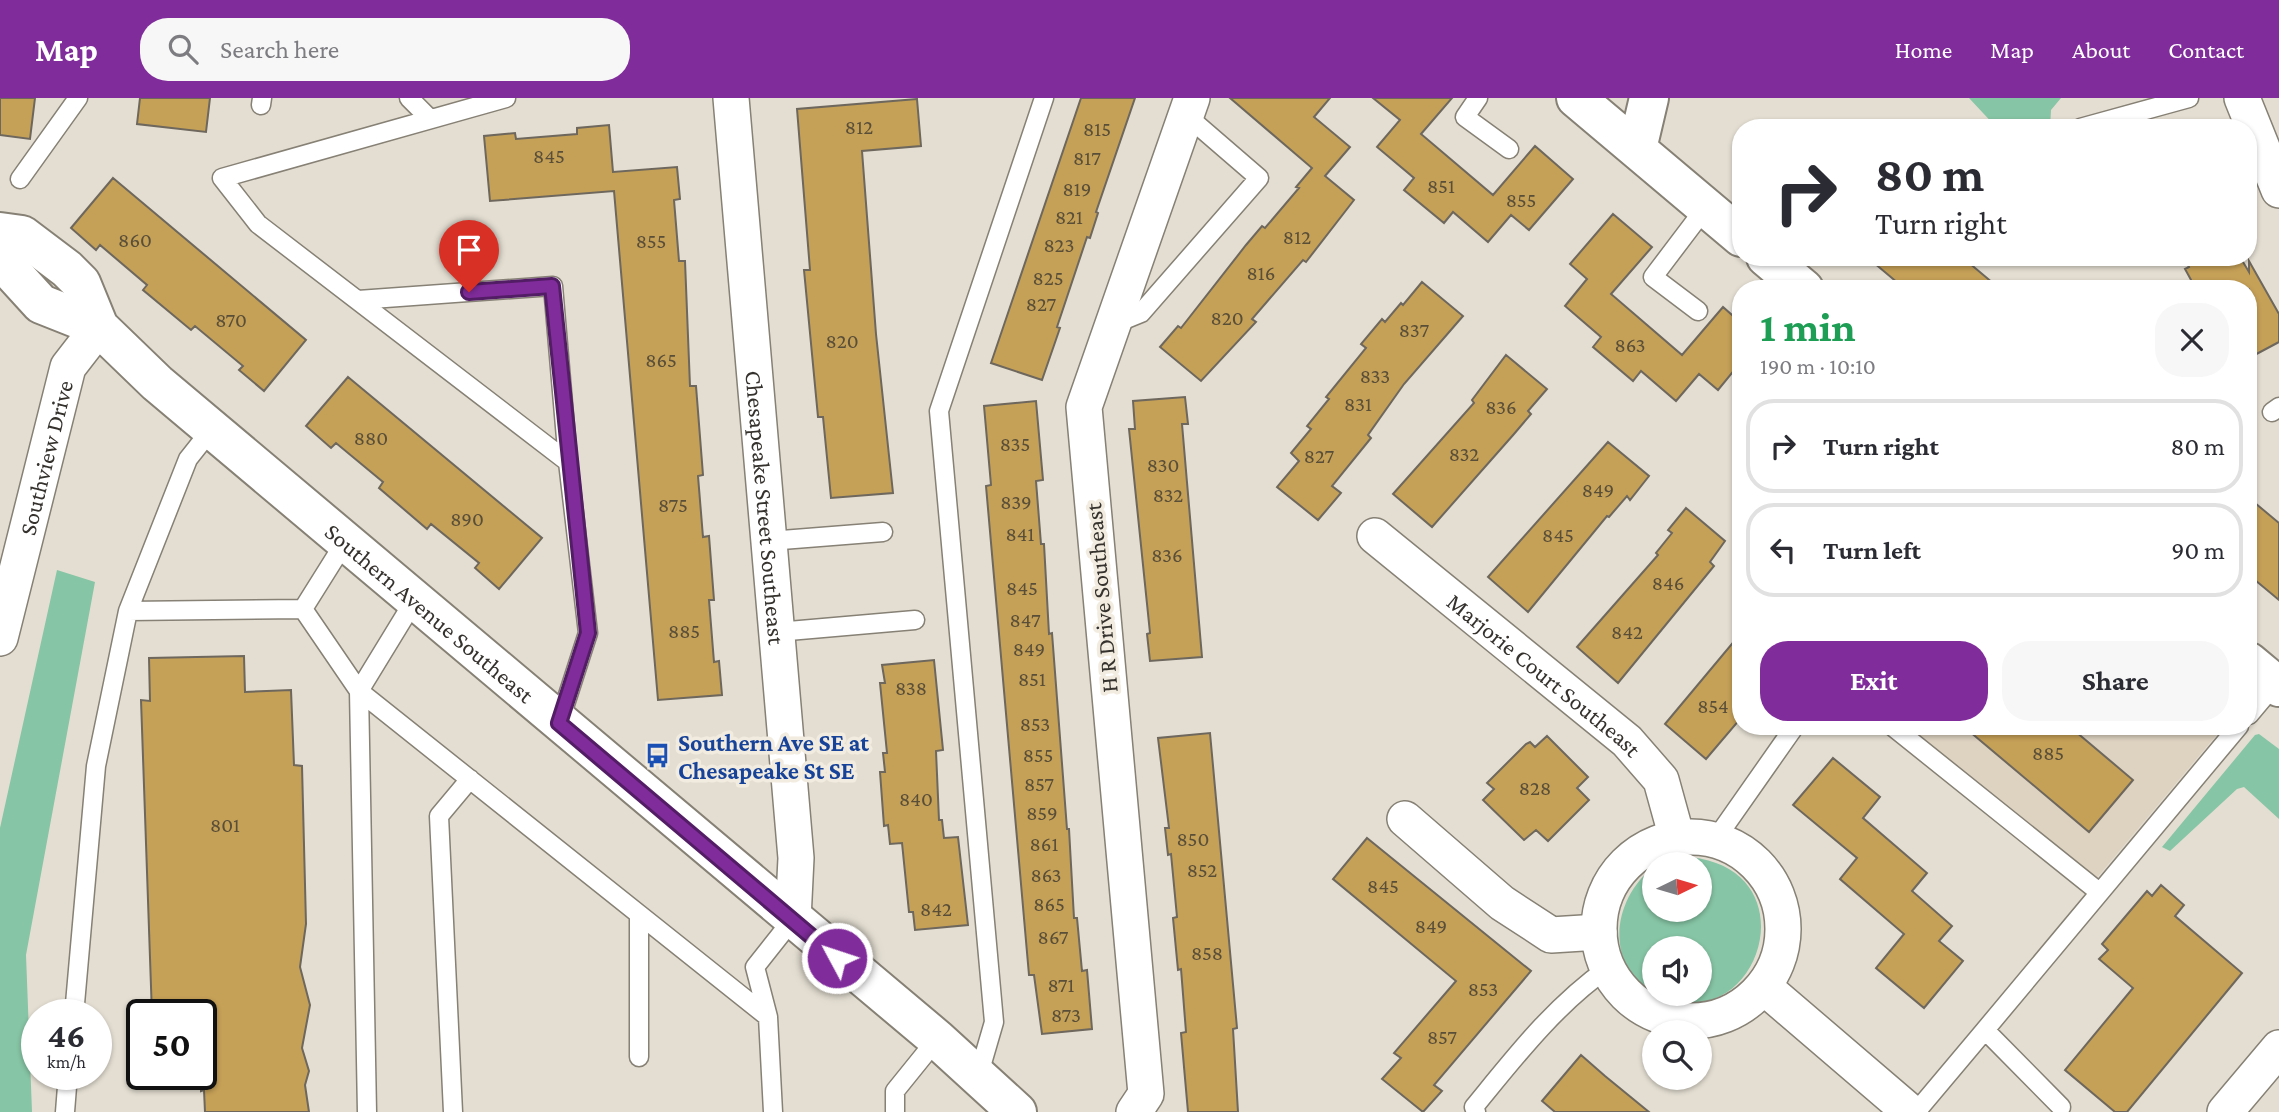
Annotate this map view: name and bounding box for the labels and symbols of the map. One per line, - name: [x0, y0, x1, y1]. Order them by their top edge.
- house number: 812: [845, 115, 873, 139]
- house number: 815: [1083, 117, 1111, 141]
- house number: 845: [533, 144, 565, 168]
- house number: 817: [1073, 146, 1101, 170]
- house number: 851: [1427, 174, 1455, 198]
- house number: 819: [1063, 177, 1091, 201]
- house number: 855: [1506, 188, 1536, 212]
- house number: 821: [1055, 205, 1083, 229]
- pin: [439, 220, 499, 292]
- house number: 812: [1283, 225, 1311, 249]
- house number: 860: [118, 228, 152, 252]
- house number: 855: [636, 229, 666, 253]
- house number: 823: [1043, 233, 1075, 257]
- house number: 816: [1247, 261, 1275, 285]
- house number: 825: [1032, 266, 1064, 290]
- house number: 827: [1026, 292, 1057, 316]
- house number: 820: [1210, 306, 1244, 330]
- house number: 870: [215, 308, 247, 332]
- house number: 837: [1399, 318, 1429, 342]
- house number: 820: [825, 329, 859, 353]
- house number: 863: [1614, 333, 1646, 357]
- house number: 865: [645, 348, 677, 372]
- house number: 833: [1360, 364, 1390, 388]
- street label: Chesapeake Street Southeast: [741, 369, 791, 647]
- street label: Southview Drive: [13, 377, 78, 538]
- house number: 831: [1344, 392, 1372, 416]
- house number: 836: [1485, 395, 1517, 419]
- house number: 880: [354, 426, 388, 450]
- house number: 835: [1000, 432, 1030, 456]
- house number: 832: [1449, 442, 1479, 466]
- house number: 827: [1304, 444, 1335, 468]
- house number: 830: [1147, 453, 1179, 477]
- house number: 849: [1582, 478, 1614, 502]
- house number: 832: [1153, 483, 1183, 507]
- house number: 839: [1000, 490, 1032, 514]
- house number: 875: [658, 493, 688, 517]
- street label: H R Drive Southeast: [1079, 501, 1123, 694]
- house number: 890: [450, 507, 484, 531]
- street label: Southern Avenue Southeast: [320, 517, 540, 708]
- house number: 841: [1006, 522, 1035, 546]
- house number: 845: [1542, 523, 1574, 547]
- house number: 836: [1151, 543, 1183, 567]
- house number: 846: [1652, 571, 1684, 595]
- house number: 845: [1006, 576, 1038, 600]
- street label: Marjorie Court Southeast: [1442, 587, 1648, 762]
- house number: 847: [1009, 608, 1041, 632]
- house number: 885: [668, 619, 700, 643]
- house number: 842: [1611, 620, 1643, 644]
- house number: 849: [1013, 637, 1045, 661]
- house number: 851: [1018, 667, 1046, 691]
- house number: 838: [895, 676, 927, 700]
- house number: 854: [1697, 694, 1729, 718]
- house number: 853: [1020, 712, 1050, 736]
- place label: Southern Ave SE at Chesapeake St SE: [678, 729, 869, 784]
- house number: 885: [2032, 741, 2064, 765]
- bus stop icon: Southern Ave SE at Chesapeake St SE: [644, 742, 672, 770]
- house number: 855: [1023, 743, 1053, 767]
- house number: 857: [1024, 772, 1054, 796]
- house number: 828: [1519, 776, 1551, 800]
- house number: 840: [899, 787, 933, 811]
- house number: 859: [1026, 801, 1058, 825]
- house number: 801: [210, 813, 240, 837]
- house number: 850: [1177, 827, 1209, 851]
- house number: 861: [1030, 832, 1058, 856]
- north arrow: [1642, 852, 1712, 922]
- house number: 852: [1187, 858, 1217, 882]
- house number: 863: [1030, 863, 1062, 887]
- house number: 845: [1367, 874, 1399, 898]
- house number: 865: [1033, 892, 1065, 916]
- house number: 842: [920, 897, 952, 921]
- house number: 849: [1415, 914, 1447, 938]
- position arrow: [800, 921, 874, 995]
- house number: 867: [1038, 925, 1069, 949]
- house number: 858: [1191, 941, 1223, 965]
- house number: 871: [1047, 973, 1075, 997]
- house number: 853: [1468, 977, 1498, 1001]
- speed limit sign: 50: [126, 999, 217, 1090]
- house number: 873: [1051, 1003, 1081, 1027]
- house number: 857: [1427, 1025, 1457, 1049]

